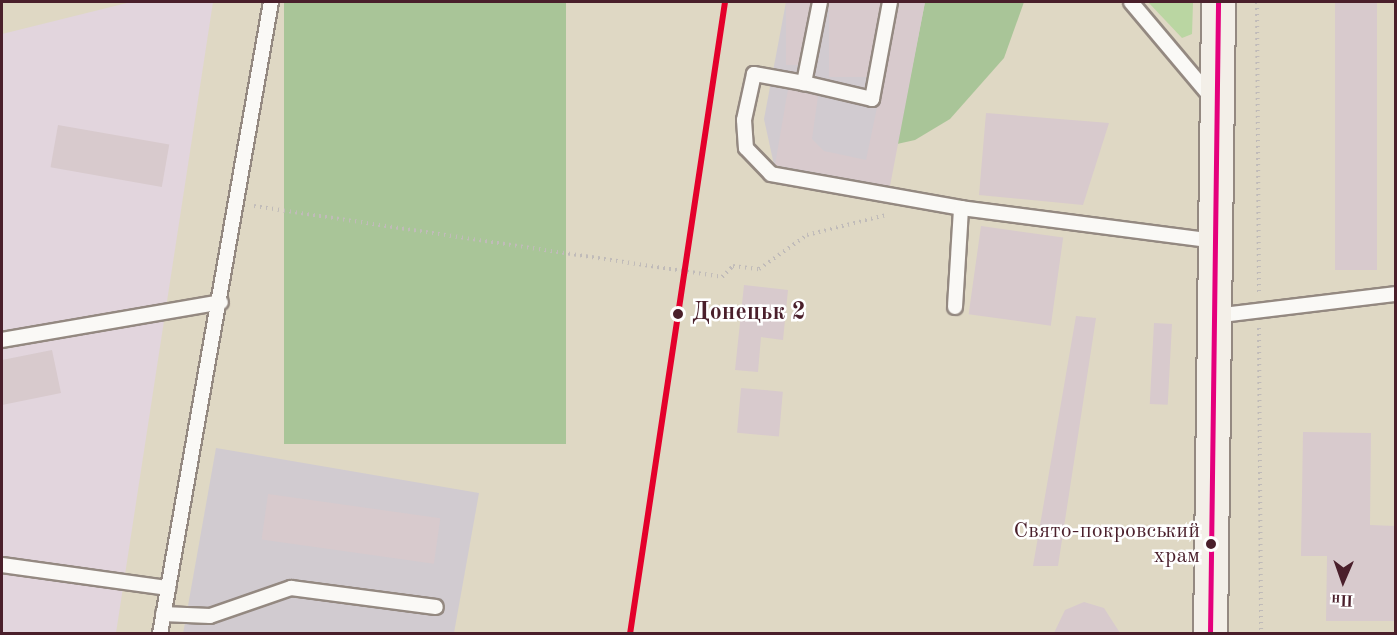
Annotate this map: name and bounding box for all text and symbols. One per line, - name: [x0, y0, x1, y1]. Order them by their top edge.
- place label: Донецьк 2: [692, 300, 806, 328]
- marker: Донецьк 2: [669, 305, 687, 323]
- place label: Свято-покровський храм: [1014, 518, 1200, 570]
- marker: Свято-покровський храм: [1205, 538, 1217, 550]
- north arrow: [1313, 551, 1373, 611]
- text: Пн: [1331, 591, 1354, 607]

